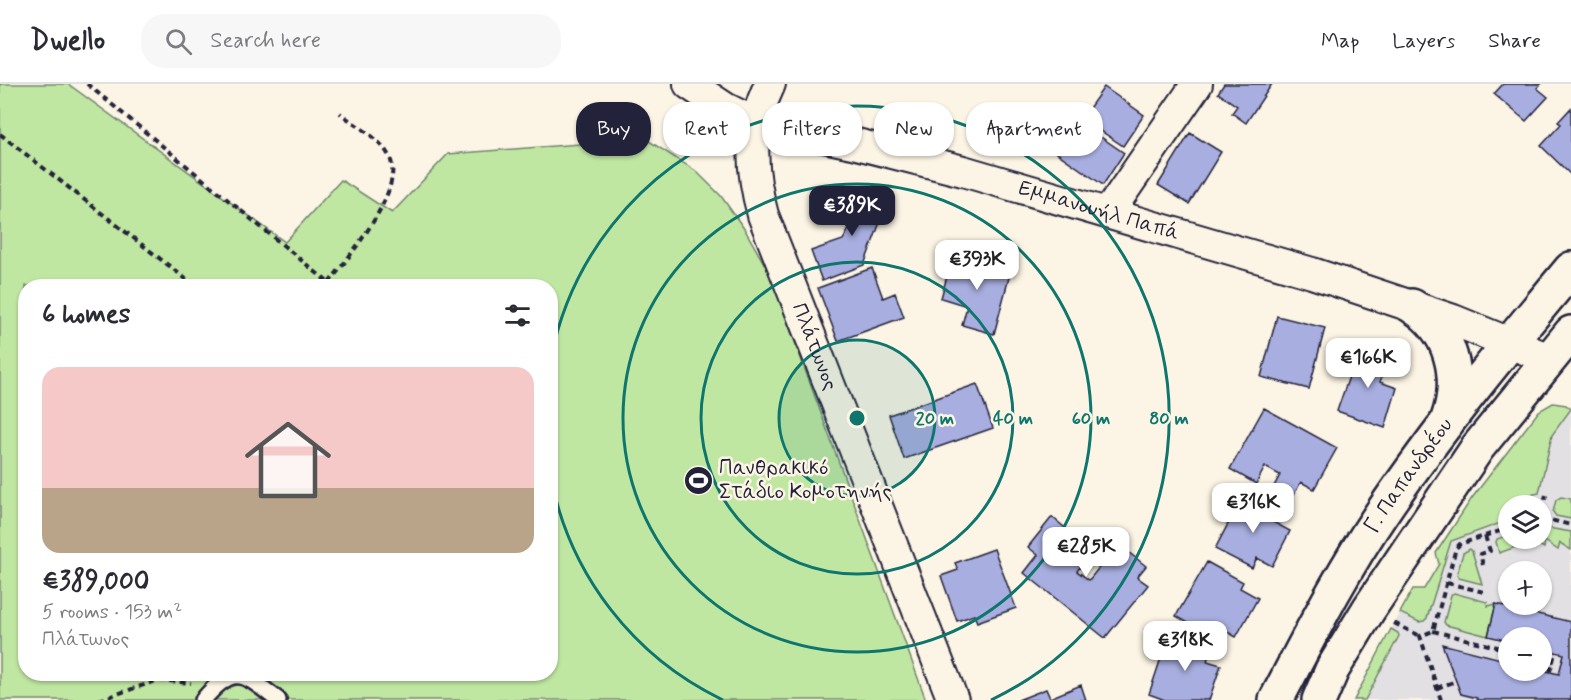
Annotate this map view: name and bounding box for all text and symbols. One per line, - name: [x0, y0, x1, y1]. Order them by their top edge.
- search box: [141, 14, 561, 68]
- text: Dwello: [30, 23, 105, 60]
- icon: search: [162, 25, 195, 58]
- text: Search here: [210, 27, 321, 55]
- text: Map: [1321, 27, 1359, 55]
- text: Layers: [1392, 27, 1455, 55]
- text: Share: [1488, 27, 1541, 55]
- chip: Buy: [576, 102, 651, 156]
- chip: Rent: [663, 102, 750, 156]
- chip: Filters: [762, 102, 862, 156]
- chip: New: [874, 102, 954, 156]
- chip: Apartment: [966, 102, 1103, 156]
- street label: Εμμανουήλ Παπά: [1015, 174, 1183, 247]
- pin: €389K: [810, 186, 894, 237]
- text: €389K: [823, 192, 881, 219]
- pin: €393K: [935, 240, 1019, 291]
- text: €393K: [949, 246, 1005, 273]
- text: 6 homes: [42, 298, 130, 332]
- icon: filters: [501, 299, 534, 332]
- street label: Πλάτωνος: [785, 299, 844, 394]
- pin: €166K: [1326, 338, 1410, 389]
- text: €166K: [1340, 344, 1396, 371]
- icon: home: [234, 406, 342, 514]
- text: 20 m: [916, 407, 954, 431]
- text: 40 m: [993, 407, 1033, 431]
- text: 60 m: [1072, 407, 1110, 431]
- text: 80 m: [1149, 407, 1189, 431]
- centre of rings: [847, 408, 867, 428]
- street label: Γ. Παπανδρέου: [1358, 412, 1459, 539]
- place label: Πανθρακικό Στάδιο Κομοτηνής: [719, 454, 892, 506]
- sports icon: Πανθρακικό Στάδιο Κομοτηνής: [682, 464, 714, 496]
- pin: €316K: [1211, 483, 1295, 534]
- text: €316K: [1226, 489, 1280, 516]
- map controls: [1498, 495, 1552, 681]
- button: layers: [1498, 495, 1552, 549]
- pin: €285K: [1044, 527, 1128, 578]
- text: €285K: [1056, 533, 1116, 560]
- button: +: [1498, 561, 1552, 615]
- text: €389,000: [42, 565, 149, 599]
- text: 5 rooms · 153 m²: [42, 599, 182, 626]
- pin: €318K: [1143, 621, 1227, 672]
- text: Πλάτωνος: [42, 626, 129, 653]
- text: €318K: [1157, 627, 1213, 654]
- button: −: [1498, 627, 1552, 681]

